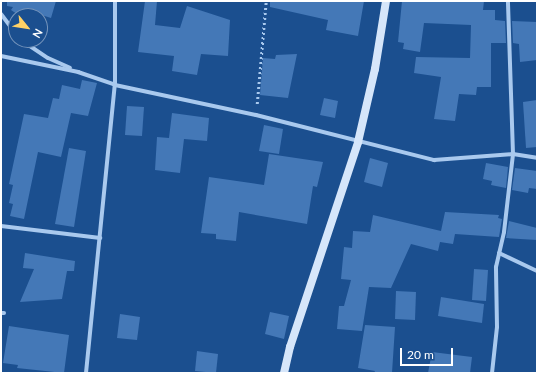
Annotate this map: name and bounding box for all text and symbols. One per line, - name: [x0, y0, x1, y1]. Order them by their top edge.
- north arrow: [8, 8, 48, 48]
- text: N: [30, 27, 46, 41]
- scale bar: [402, 340, 455, 366]
- text: 20 m: [407, 347, 434, 362]

